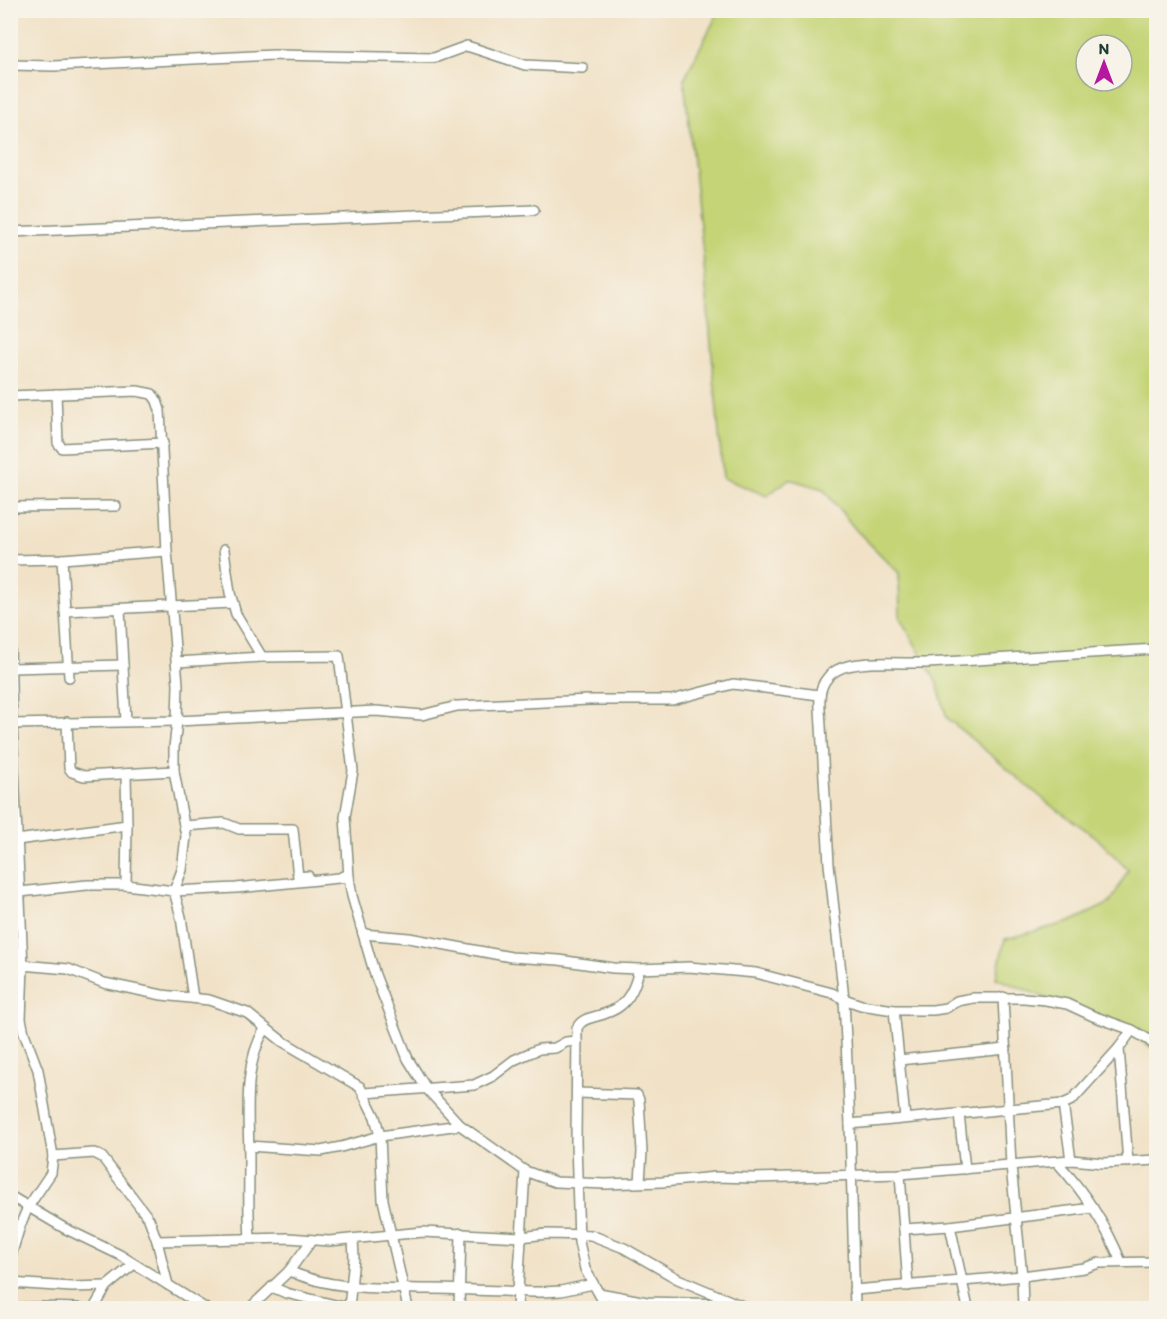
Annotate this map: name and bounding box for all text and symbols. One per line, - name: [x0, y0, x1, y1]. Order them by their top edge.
- north arrow: [1074, 33, 1134, 93]
- text: N: [1099, 39, 1109, 58]

